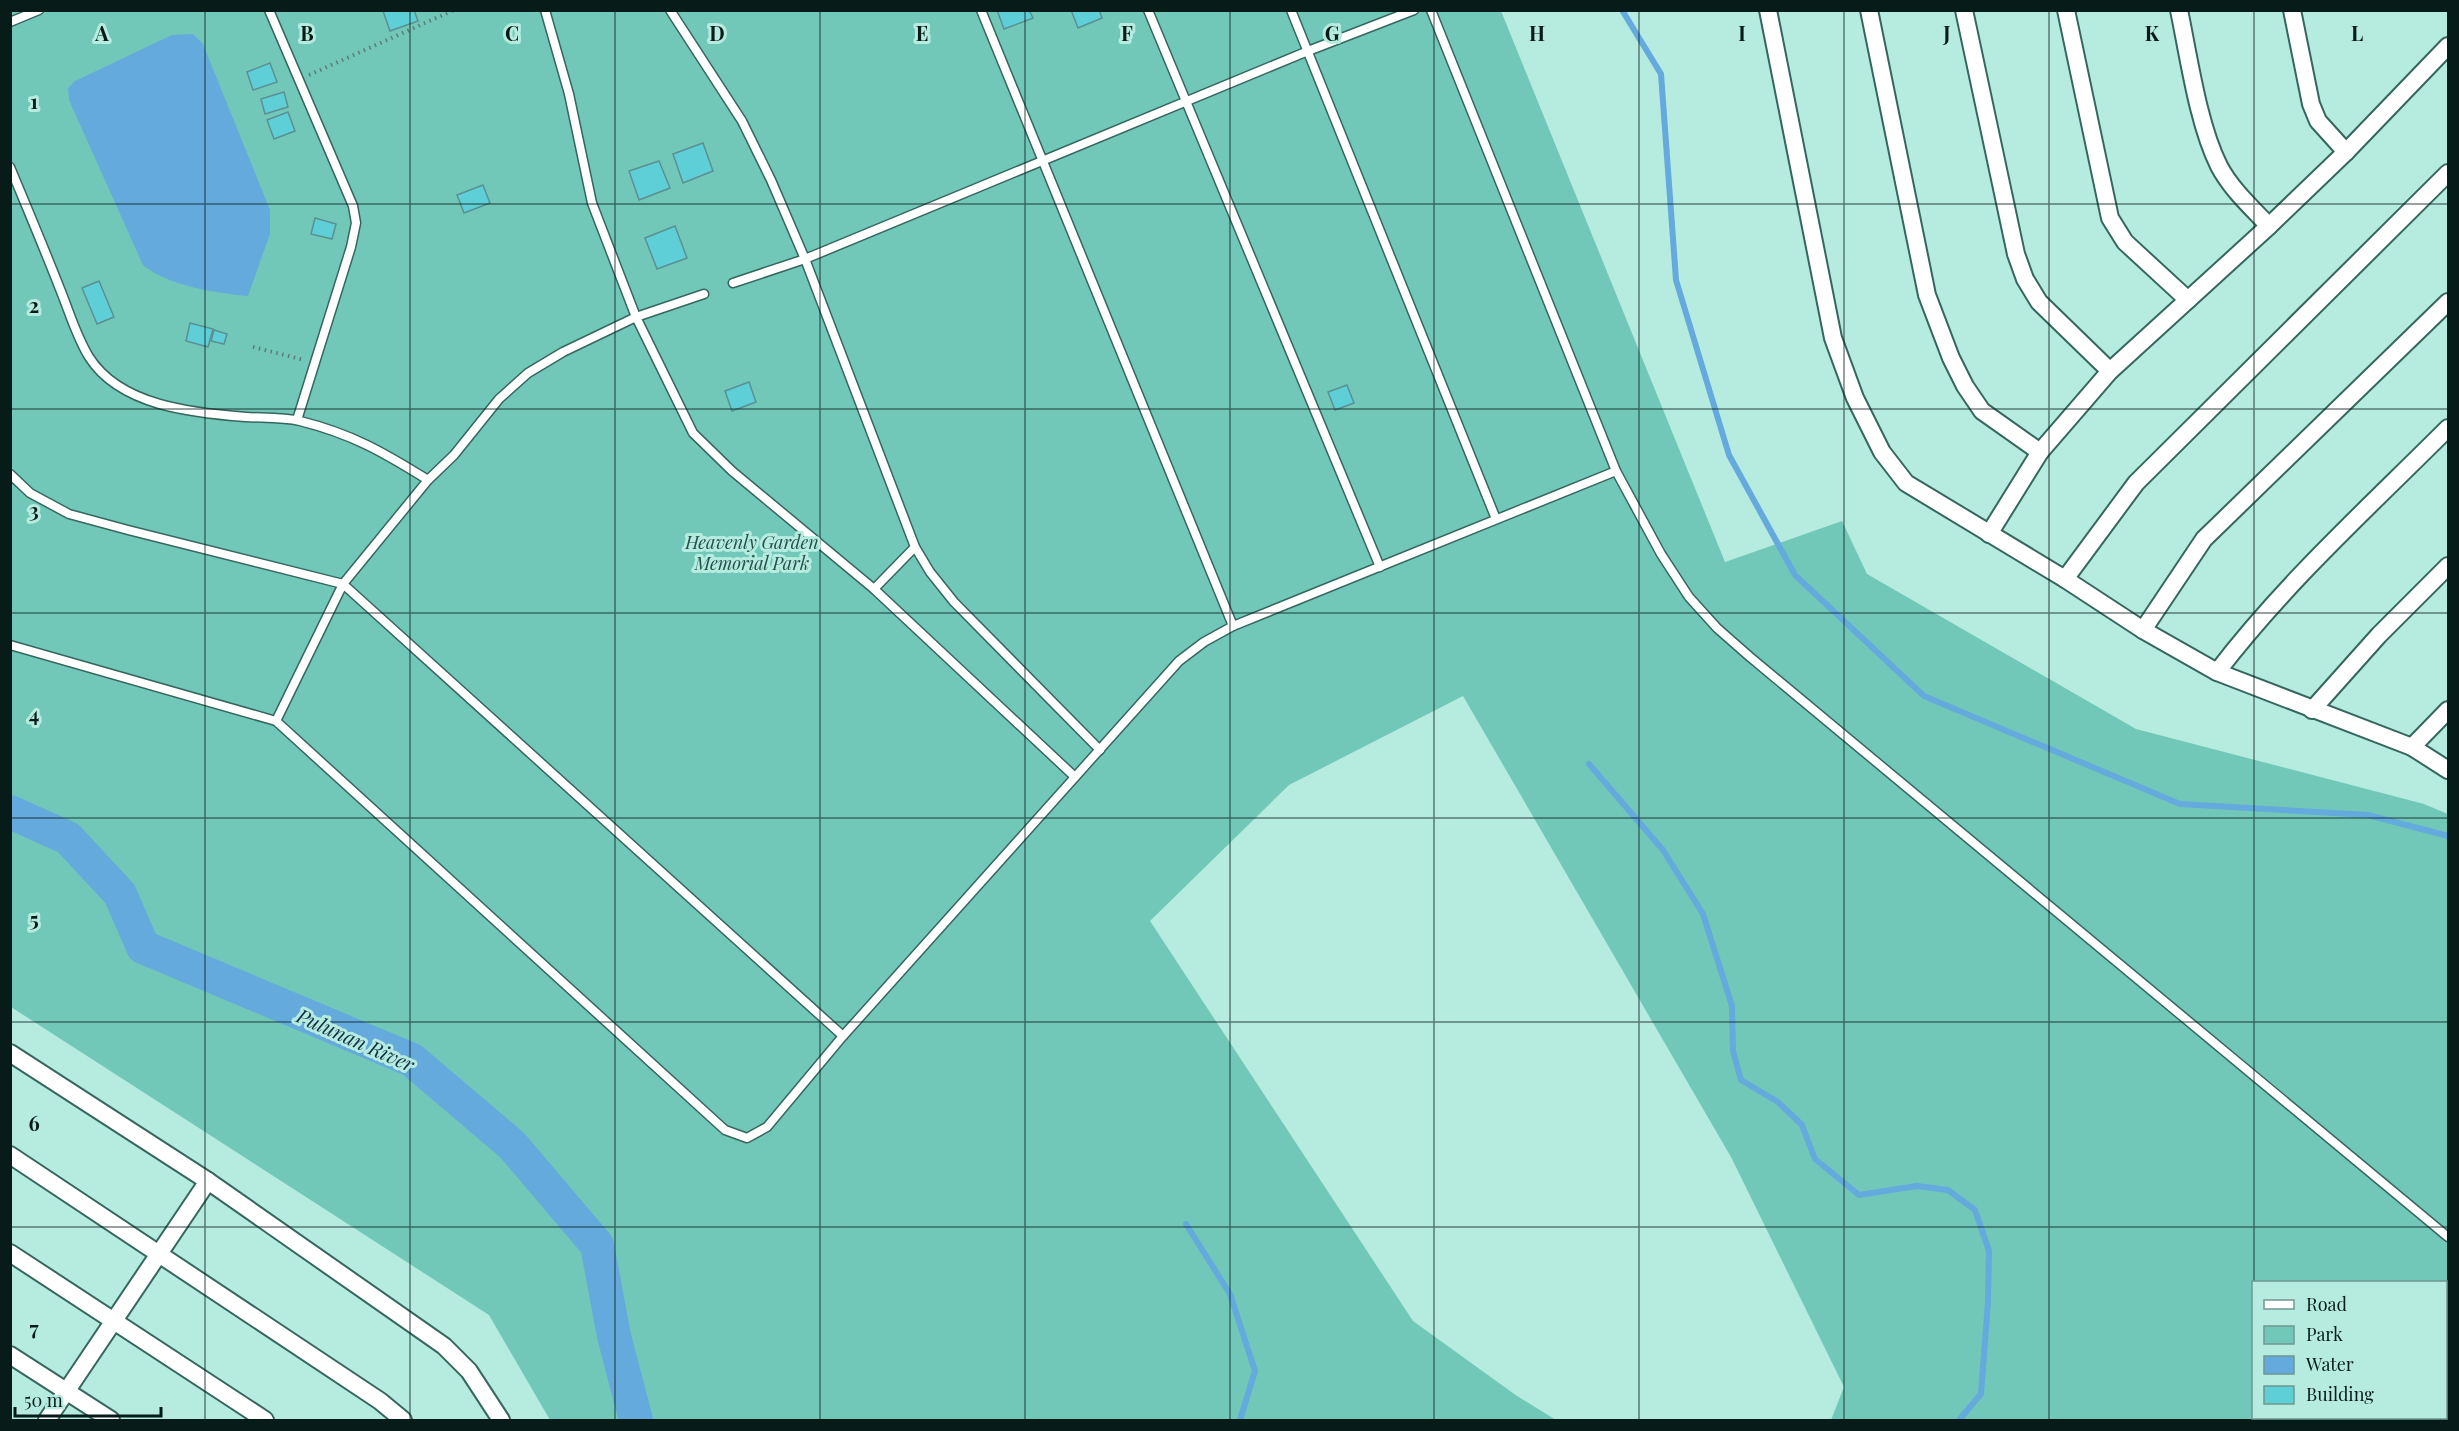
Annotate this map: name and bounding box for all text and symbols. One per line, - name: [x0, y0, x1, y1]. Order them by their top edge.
- text: A: [94, 19, 109, 46]
- text: B: [300, 19, 314, 46]
- text: C: [505, 19, 519, 46]
- text: D: [709, 19, 725, 46]
- text: E: [916, 19, 928, 46]
- text: F: [1121, 19, 1133, 46]
- text: G: [1325, 19, 1340, 46]
- text: H: [1529, 19, 1545, 46]
- text: I: [1738, 19, 1746, 46]
- text: J: [1942, 19, 1951, 46]
- text: K: [2145, 19, 2160, 46]
- text: L: [2351, 19, 2363, 46]
- text: 1: [30, 87, 38, 114]
- text: 2: [29, 291, 39, 318]
- text: 3: [29, 496, 39, 523]
- park label: Heavenly Garden Memorial Park: [684, 530, 819, 575]
- text: 4: [29, 700, 39, 727]
- text: 5: [29, 905, 39, 932]
- water label: Pulunan River: [292, 1001, 420, 1078]
- text: 6: [28, 1109, 40, 1136]
- legend: [2252, 1281, 2447, 1419]
- text: Road: [2306, 1292, 2347, 1316]
- text: 7: [29, 1314, 39, 1341]
- text: Park: [2306, 1322, 2343, 1346]
- text: Water: [2305, 1352, 2354, 1376]
- scale bar: [15, 1380, 160, 1418]
- text: Building: [2306, 1382, 2374, 1406]
- text: 50 m: [24, 1388, 63, 1412]

